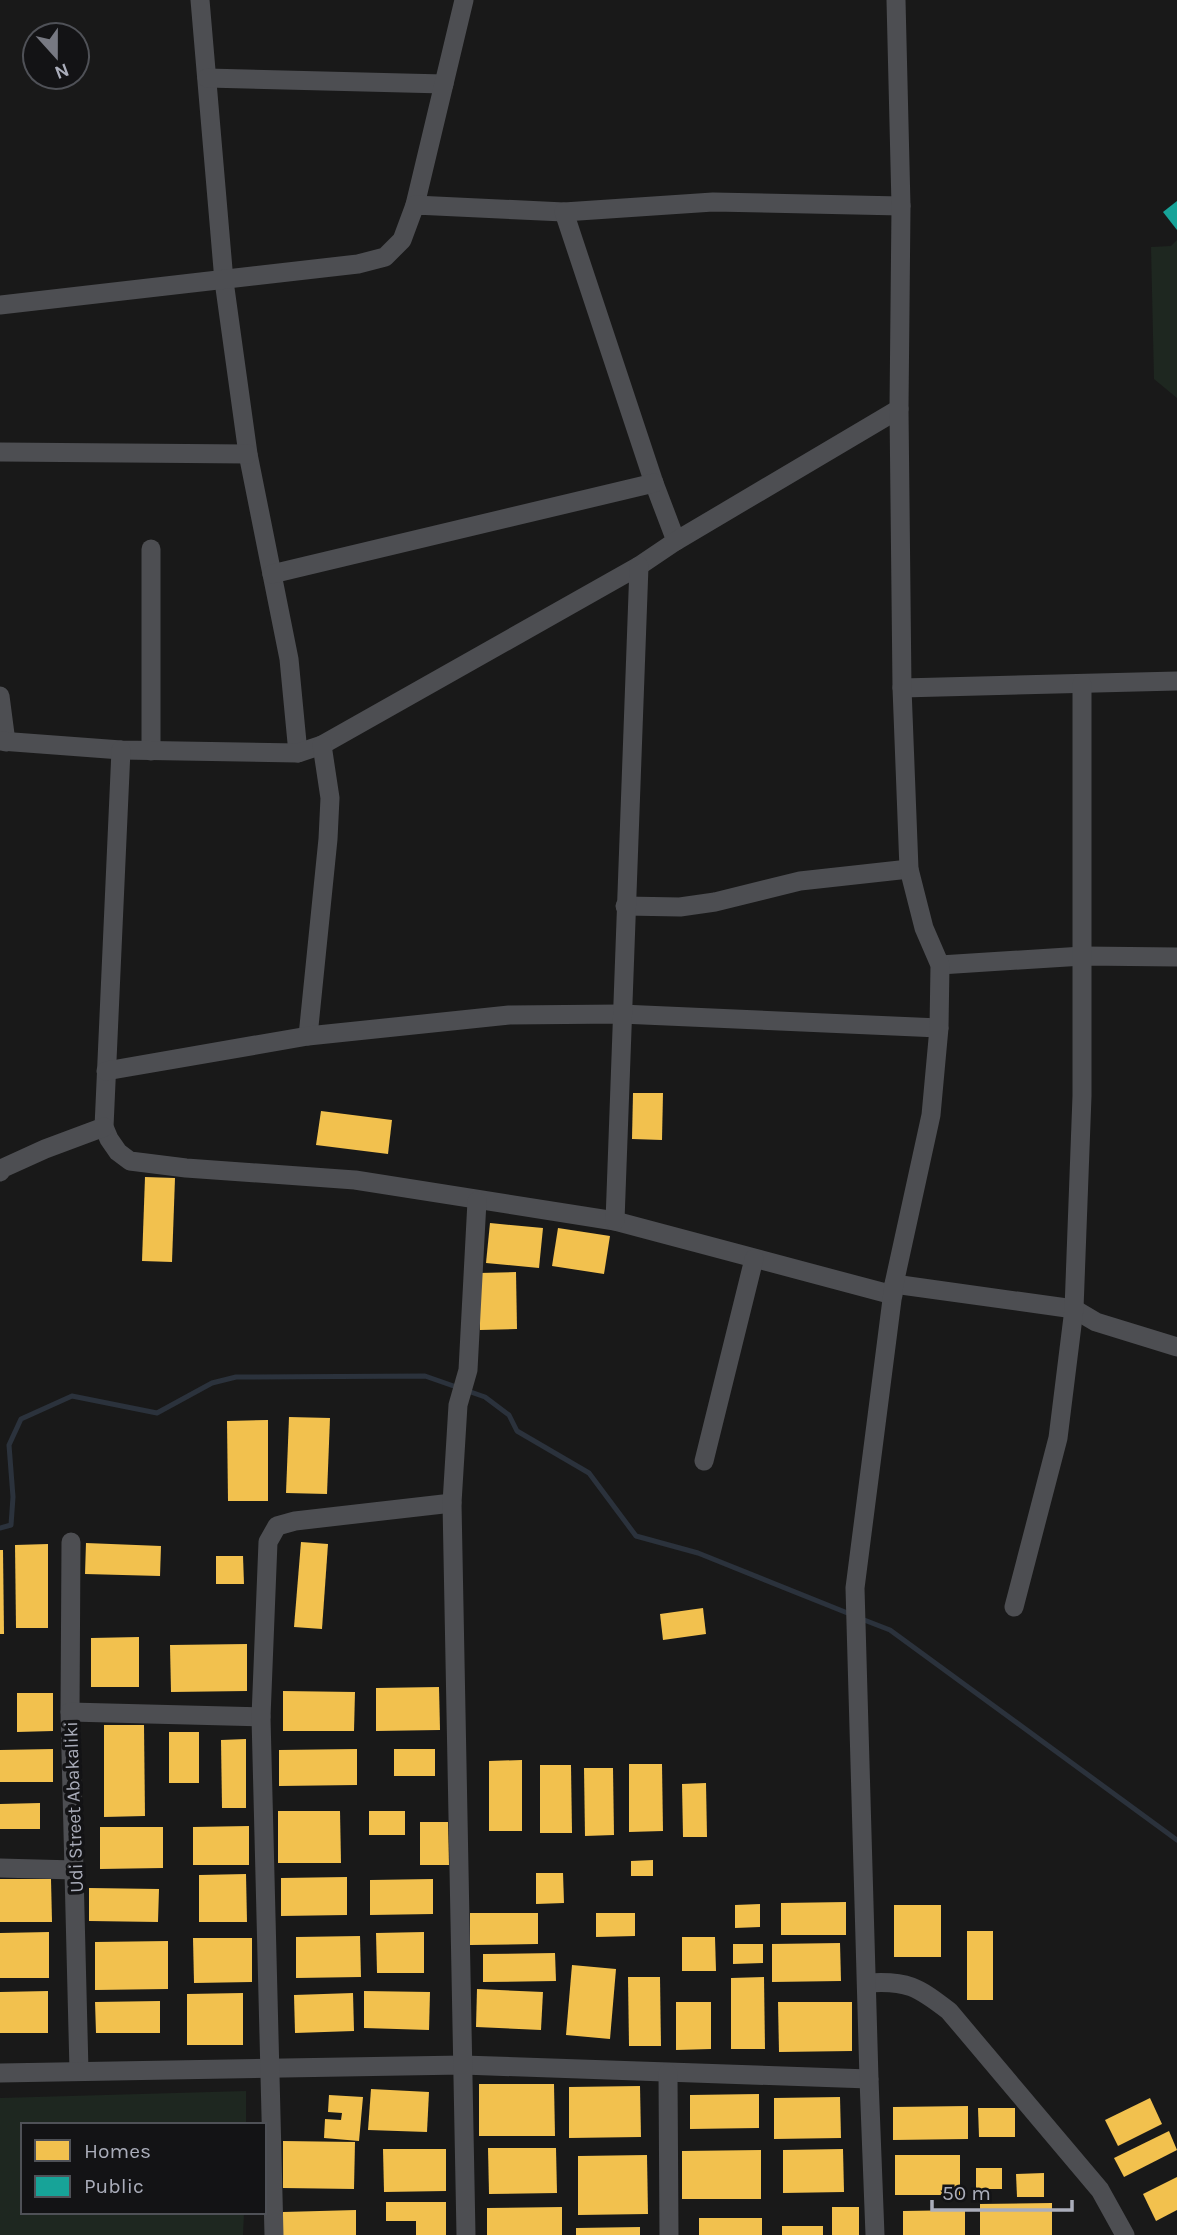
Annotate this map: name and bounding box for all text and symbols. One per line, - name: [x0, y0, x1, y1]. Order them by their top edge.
- north arrow: [21, 21, 91, 91]
- text: N: [51, 58, 72, 84]
- street label: Udi Street Abakaliki: [60, 1721, 88, 1893]
- legend: [21, 2123, 266, 2214]
- text: Homes: [84, 2139, 151, 2163]
- scale bar: [932, 2168, 1072, 2212]
- text: Public: [84, 2174, 144, 2198]
- text: 50 m: [942, 2181, 991, 2205]

